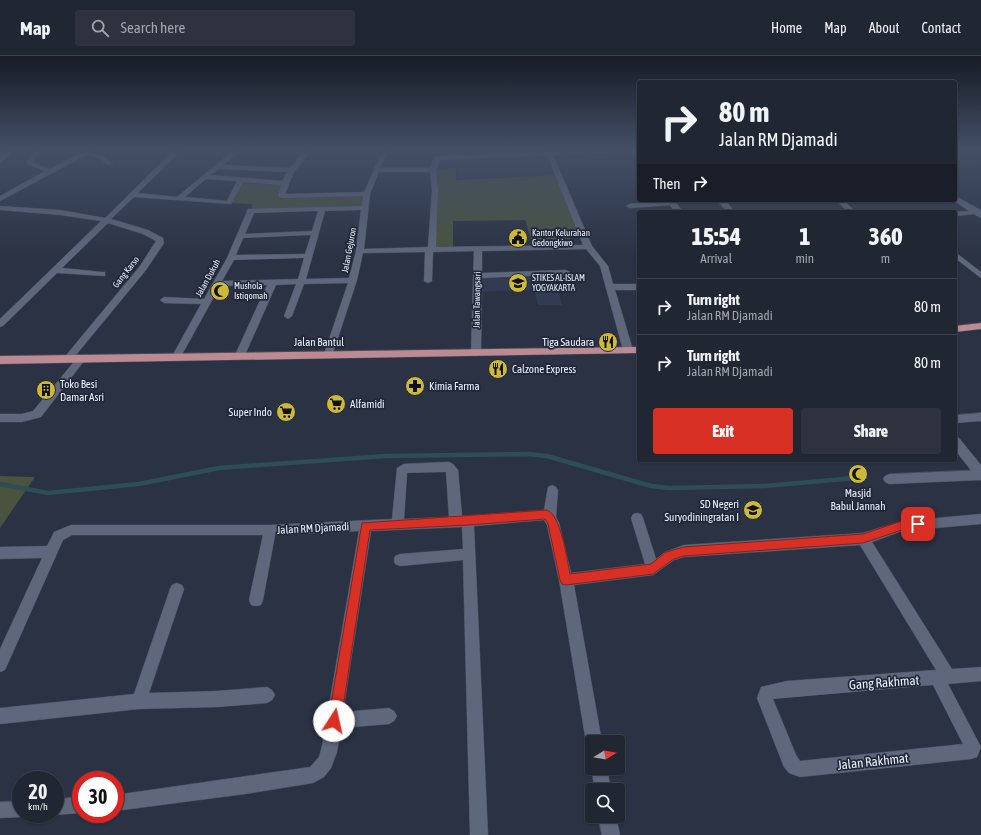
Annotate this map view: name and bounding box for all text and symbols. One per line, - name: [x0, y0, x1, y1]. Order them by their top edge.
- search box: [75, 10, 355, 46]
- text: Map: [20, 17, 51, 39]
- icon: search: [89, 17, 111, 39]
- text: Search here: [121, 19, 185, 36]
- text: Home: [771, 20, 802, 36]
- text: Map: [824, 20, 847, 36]
- text: About: [869, 20, 900, 36]
- text: Contact: [922, 20, 961, 36]
- icon: right: [653, 96, 705, 148]
- text: 80 m: [719, 96, 769, 128]
- text: Jalan RM Djamadi: [719, 129, 838, 150]
- icon: right: [689, 172, 711, 194]
- text: Then: [653, 175, 681, 192]
- text: 15:54: [692, 223, 741, 250]
- text: 1: [799, 223, 810, 250]
- text: 360: [869, 223, 902, 250]
- street label: Jalan Gejuron: [340, 227, 358, 273]
- public building icon: Kantor Kelurahan Gedongkiwo: [507, 227, 529, 249]
- place label: Kantor Kelurahan Gedongkiwo: [532, 228, 590, 248]
- text: Arrival: [700, 251, 732, 266]
- text: min: [795, 251, 814, 266]
- text: m: [881, 251, 890, 266]
- street label: Gang Karso: [111, 254, 141, 290]
- street label: Jalan Dukuh: [194, 258, 222, 298]
- street label: Jalan Tawangsari: [472, 272, 482, 328]
- school or university icon: STIKES AL-ISLAM YOGYAKARTA: [507, 272, 529, 294]
- place label: STIKES AL-ISLAM YOGYAKARTA: [532, 273, 585, 293]
- mosque icon: Mushola Istiqomah: [209, 280, 231, 302]
- place label: Mushola Istiqomah: [234, 281, 268, 301]
- text: Turn right: [687, 291, 740, 308]
- icon: right: [653, 296, 675, 318]
- text: 80 m: [914, 298, 941, 315]
- text: Jalan RM Djamadi: [687, 308, 773, 323]
- restaurant icon: Tiga Saudara: [597, 331, 619, 353]
- street label: Jalan Bantul: [294, 336, 344, 348]
- place label: Tiga Saudara: [542, 336, 594, 348]
- text: Turn right: [687, 347, 740, 364]
- icon: right: [653, 352, 675, 374]
- text: 80 m: [914, 354, 941, 371]
- restaurant icon: Calzone Express: [487, 358, 509, 380]
- place label: Calzone Express: [512, 363, 576, 375]
- text: Jalan RM Djamadi: [687, 364, 773, 379]
- pharmacy icon: Kimia Farma: [404, 375, 426, 397]
- place label: Toko Besi Damar Asri: [60, 378, 104, 403]
- building icon: Toko Besi Damar Asri: [35, 379, 57, 401]
- place label: Kimia Farma: [429, 380, 480, 392]
- supermarket icon: Alfamidi: [325, 393, 347, 415]
- place label: Alfamidi: [350, 398, 385, 410]
- supermarket icon: Super Indo: [275, 401, 297, 423]
- place label: Super Indo: [229, 406, 272, 418]
- button: Exit: [653, 408, 793, 454]
- button: Share: [801, 408, 941, 454]
- mosque icon: Masjid Babul Jannah: [847, 463, 869, 485]
- place label: Masjid Babul Jannah: [830, 487, 886, 512]
- place label: SD Negeri Suryodiningratan I: [664, 498, 739, 523]
- school or university icon: SD Negeri Suryodiningratan I: [742, 499, 764, 521]
- pin: [901, 507, 935, 541]
- icon: arrive: [907, 513, 929, 535]
- street label: Jalan RM Djamadi: [277, 520, 349, 536]
- street label: Gang Rakhmat: [848, 673, 920, 692]
- position arrow: [313, 700, 355, 742]
- north arrow: [585, 735, 625, 775]
- map controls: [585, 735, 625, 823]
- street label: Jalan Rakhmat: [837, 750, 910, 773]
- speed limit sign: 30: [72, 771, 124, 823]
- text: 20: [29, 780, 47, 803]
- button: search: [585, 783, 625, 823]
- text: km/h: [28, 801, 48, 812]

